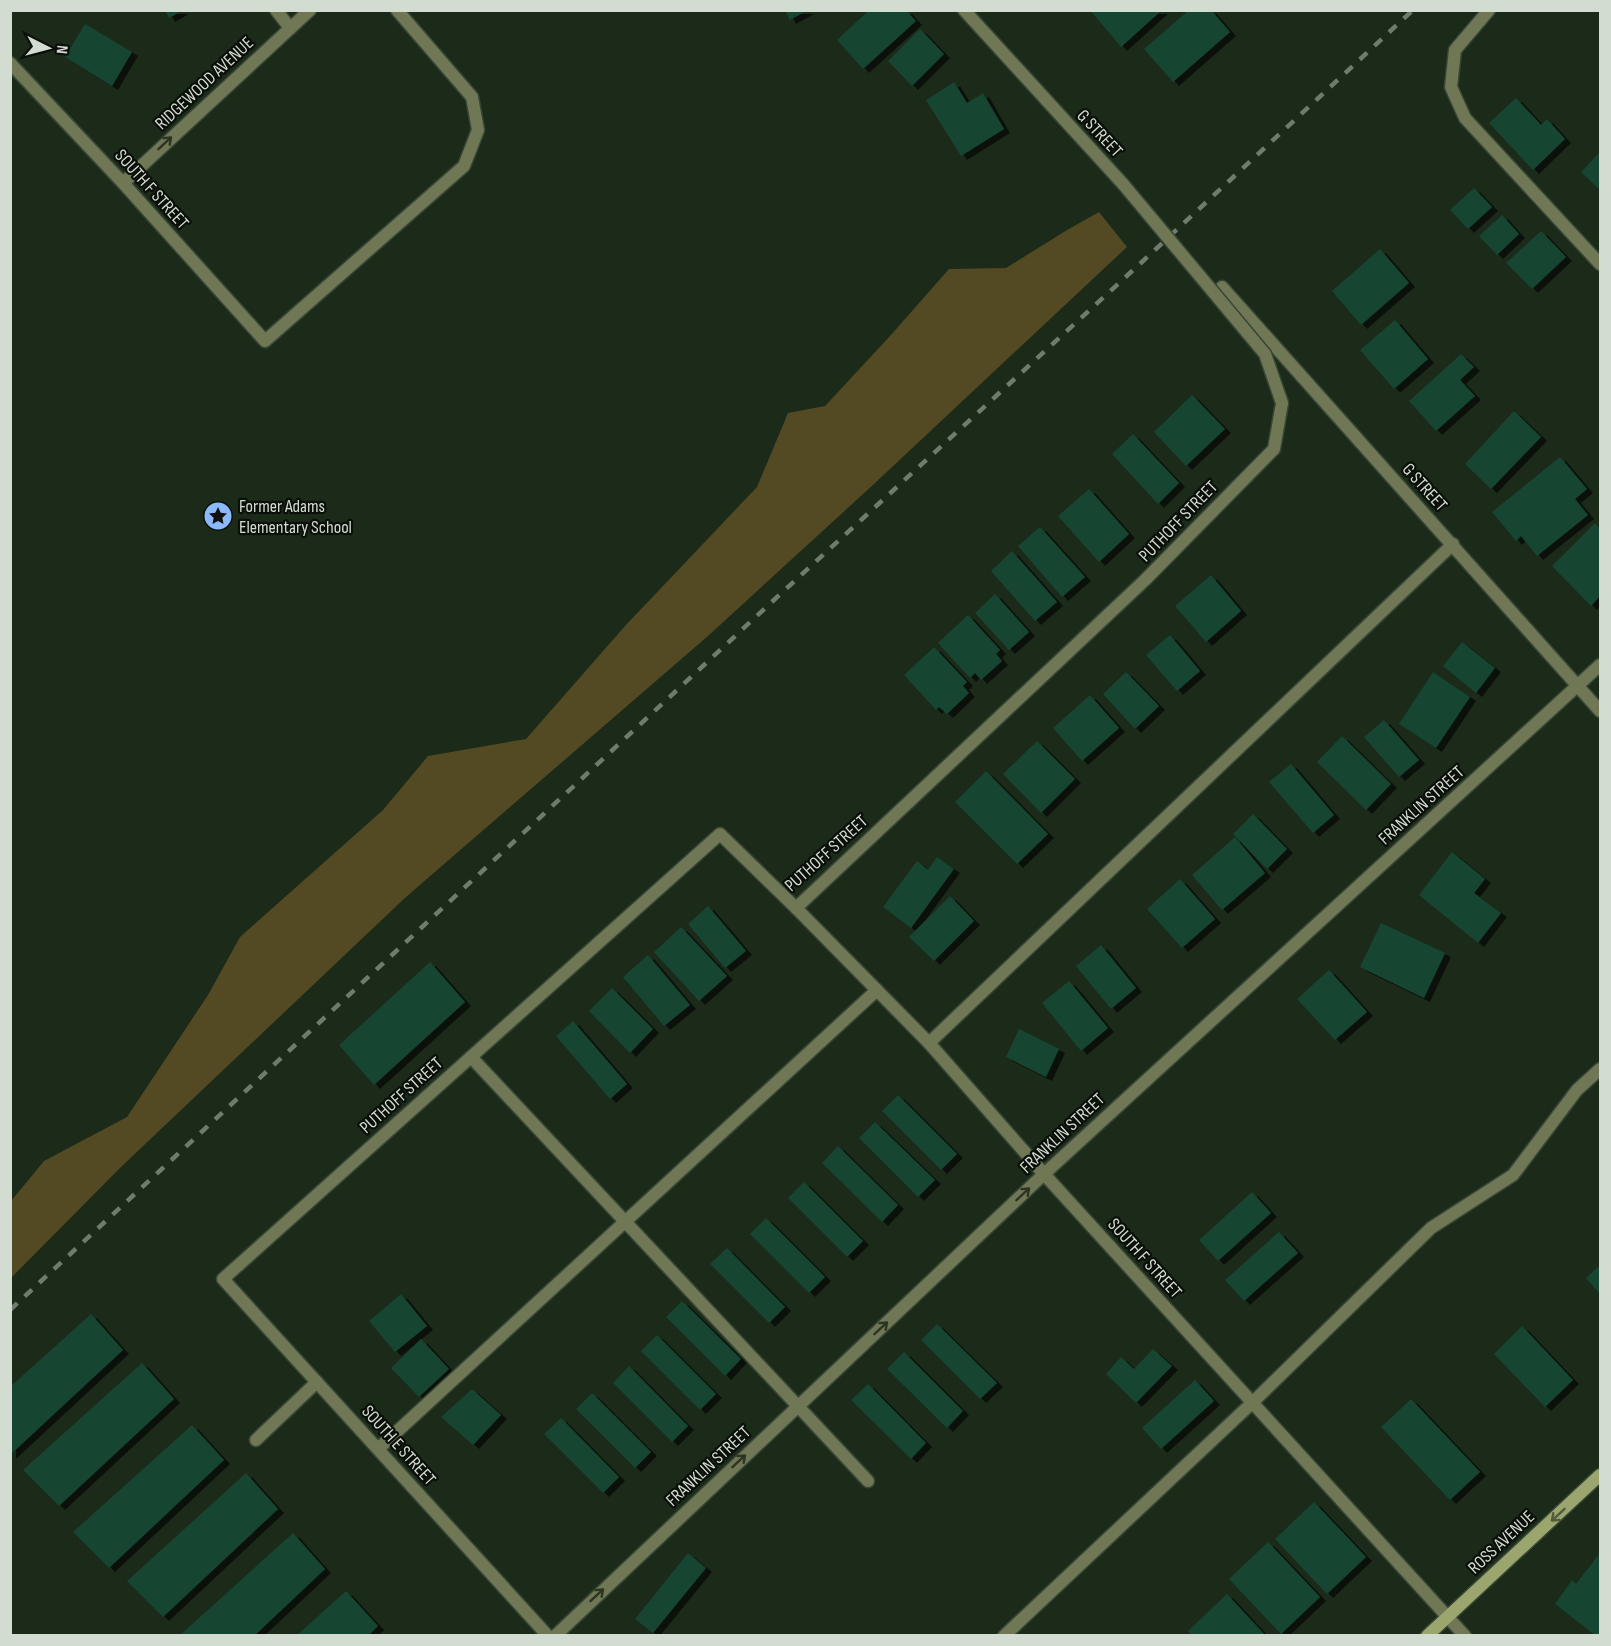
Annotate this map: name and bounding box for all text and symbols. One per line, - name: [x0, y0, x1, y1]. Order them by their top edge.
- north arrow: [18, 18, 78, 78]
- street label: RIDGEWOOD AVENUE: [151, 33, 258, 134]
- text: N: [52, 44, 71, 55]
- street label: G STREET: [1072, 105, 1127, 161]
- one-way arrow: [158, 136, 173, 150]
- street label: SOUTH F STREET: [110, 145, 193, 234]
- street label: G STREET: [1398, 459, 1452, 516]
- street label: PUTHOFF STREET: [1135, 477, 1222, 566]
- place label: Former Adams Elementary School: [239, 496, 352, 538]
- place icon: Former Adams Elementary School: [202, 500, 234, 532]
- street label: FRANKLIN STREET: [1374, 761, 1468, 849]
- street label: PUTHOFF STREET: [781, 811, 872, 896]
- street label: PUTHOFF STREET: [356, 1053, 447, 1138]
- street label: FRANKLIN STREET: [1016, 1089, 1109, 1178]
- one-way arrow: [1015, 1186, 1030, 1201]
- street label: SOUTH F STREET: [1103, 1214, 1186, 1303]
- one-way arrow: [873, 1320, 888, 1335]
- street label: SOUTH E STREET: [357, 1401, 440, 1490]
- street label: FRANKLIN STREET: [662, 1422, 755, 1511]
- one-way arrow: [731, 1455, 746, 1469]
- street label: ROSS AVENUE: [1464, 1506, 1539, 1578]
- one-way arrow: [1550, 1508, 1565, 1522]
- one-way arrow: [590, 1588, 605, 1603]

